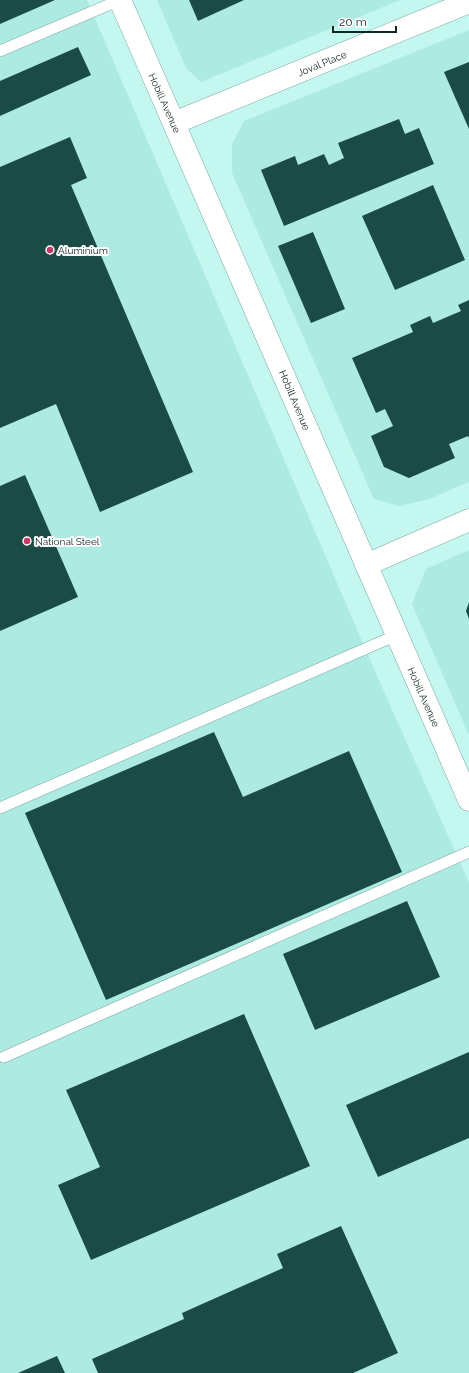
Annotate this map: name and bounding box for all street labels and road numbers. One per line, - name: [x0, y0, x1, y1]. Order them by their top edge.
- street label: Joval Place: [296, 49, 348, 78]
- street label: Hobill Avenue: [146, 72, 183, 135]
- street label: Hobill Avenue: [277, 369, 312, 432]
- street label: Hobill Avenue: [405, 666, 442, 729]

